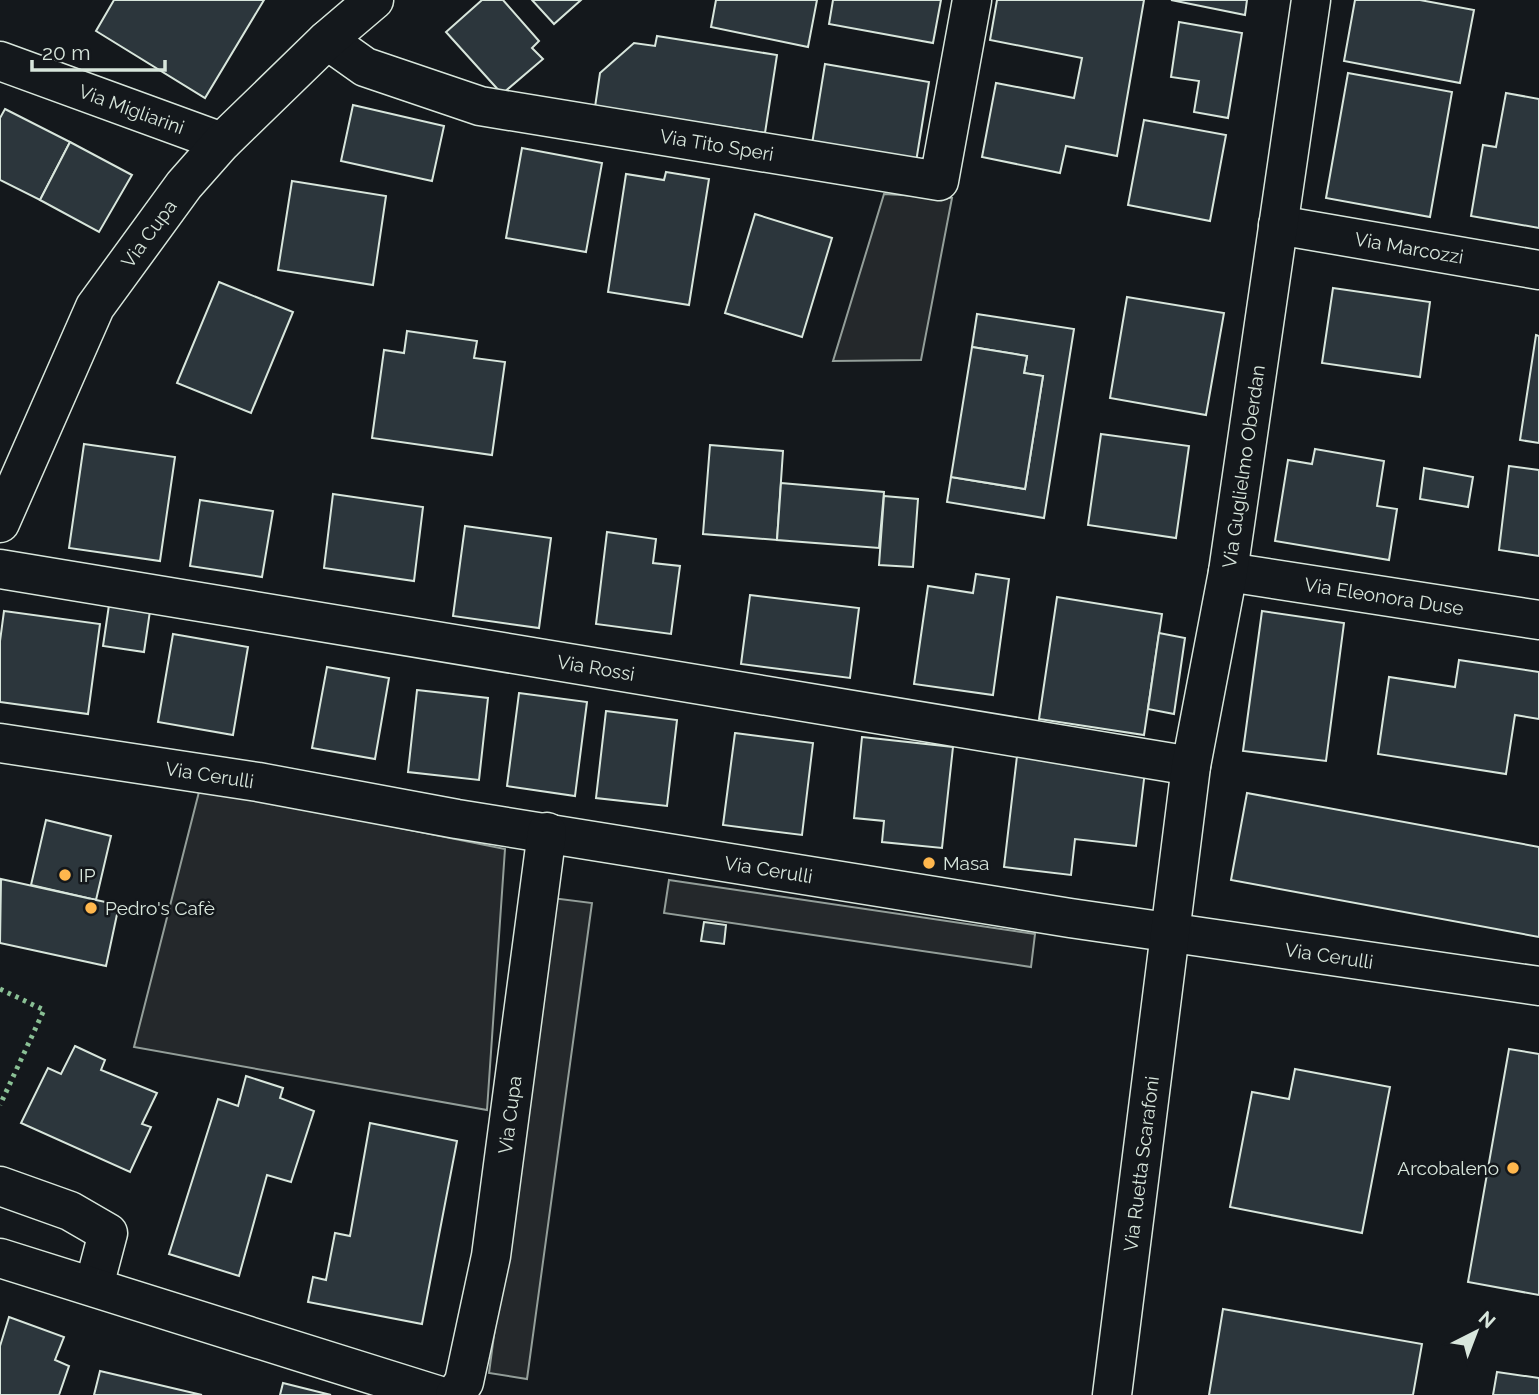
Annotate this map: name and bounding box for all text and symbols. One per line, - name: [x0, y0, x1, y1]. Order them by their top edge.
- scale bar: [32, 28, 164, 72]
- text: 20 m: [42, 40, 90, 65]
- street label: Via Migliarini: [76, 80, 187, 138]
- street label: Via Tito Speri: [658, 125, 775, 165]
- street label: Via Cupa: [117, 195, 181, 272]
- street label: Via Marcozzi: [1353, 227, 1465, 268]
- street label: Via Guglielmo Oberdan: [1218, 363, 1269, 570]
- street label: Via Eleonora Duse: [1303, 573, 1465, 619]
- street label: Via Rossi: [556, 650, 636, 685]
- street label: Via Cerulli: [164, 757, 255, 792]
- street label: Via Cerulli: [723, 851, 814, 887]
- place label: Masa: [943, 852, 989, 874]
- marker: Masa: [921, 855, 937, 871]
- place label: IP: [79, 864, 96, 886]
- marker: IP: [57, 867, 73, 883]
- place label: Pedro's Cafè: [105, 897, 215, 919]
- marker: Pedro's Cafè: [83, 900, 99, 916]
- street label: Via Cerulli: [1283, 938, 1375, 973]
- street label: Via Cupa: [494, 1074, 526, 1155]
- street label: Via Ruetta Scarafoni: [1119, 1075, 1163, 1253]
- place label: Arcobaleno: [1397, 1157, 1499, 1179]
- marker: Arcobaleno: [1505, 1160, 1521, 1176]
- north arrow: [1441, 1297, 1511, 1367]
- text: N: [1475, 1306, 1500, 1332]

